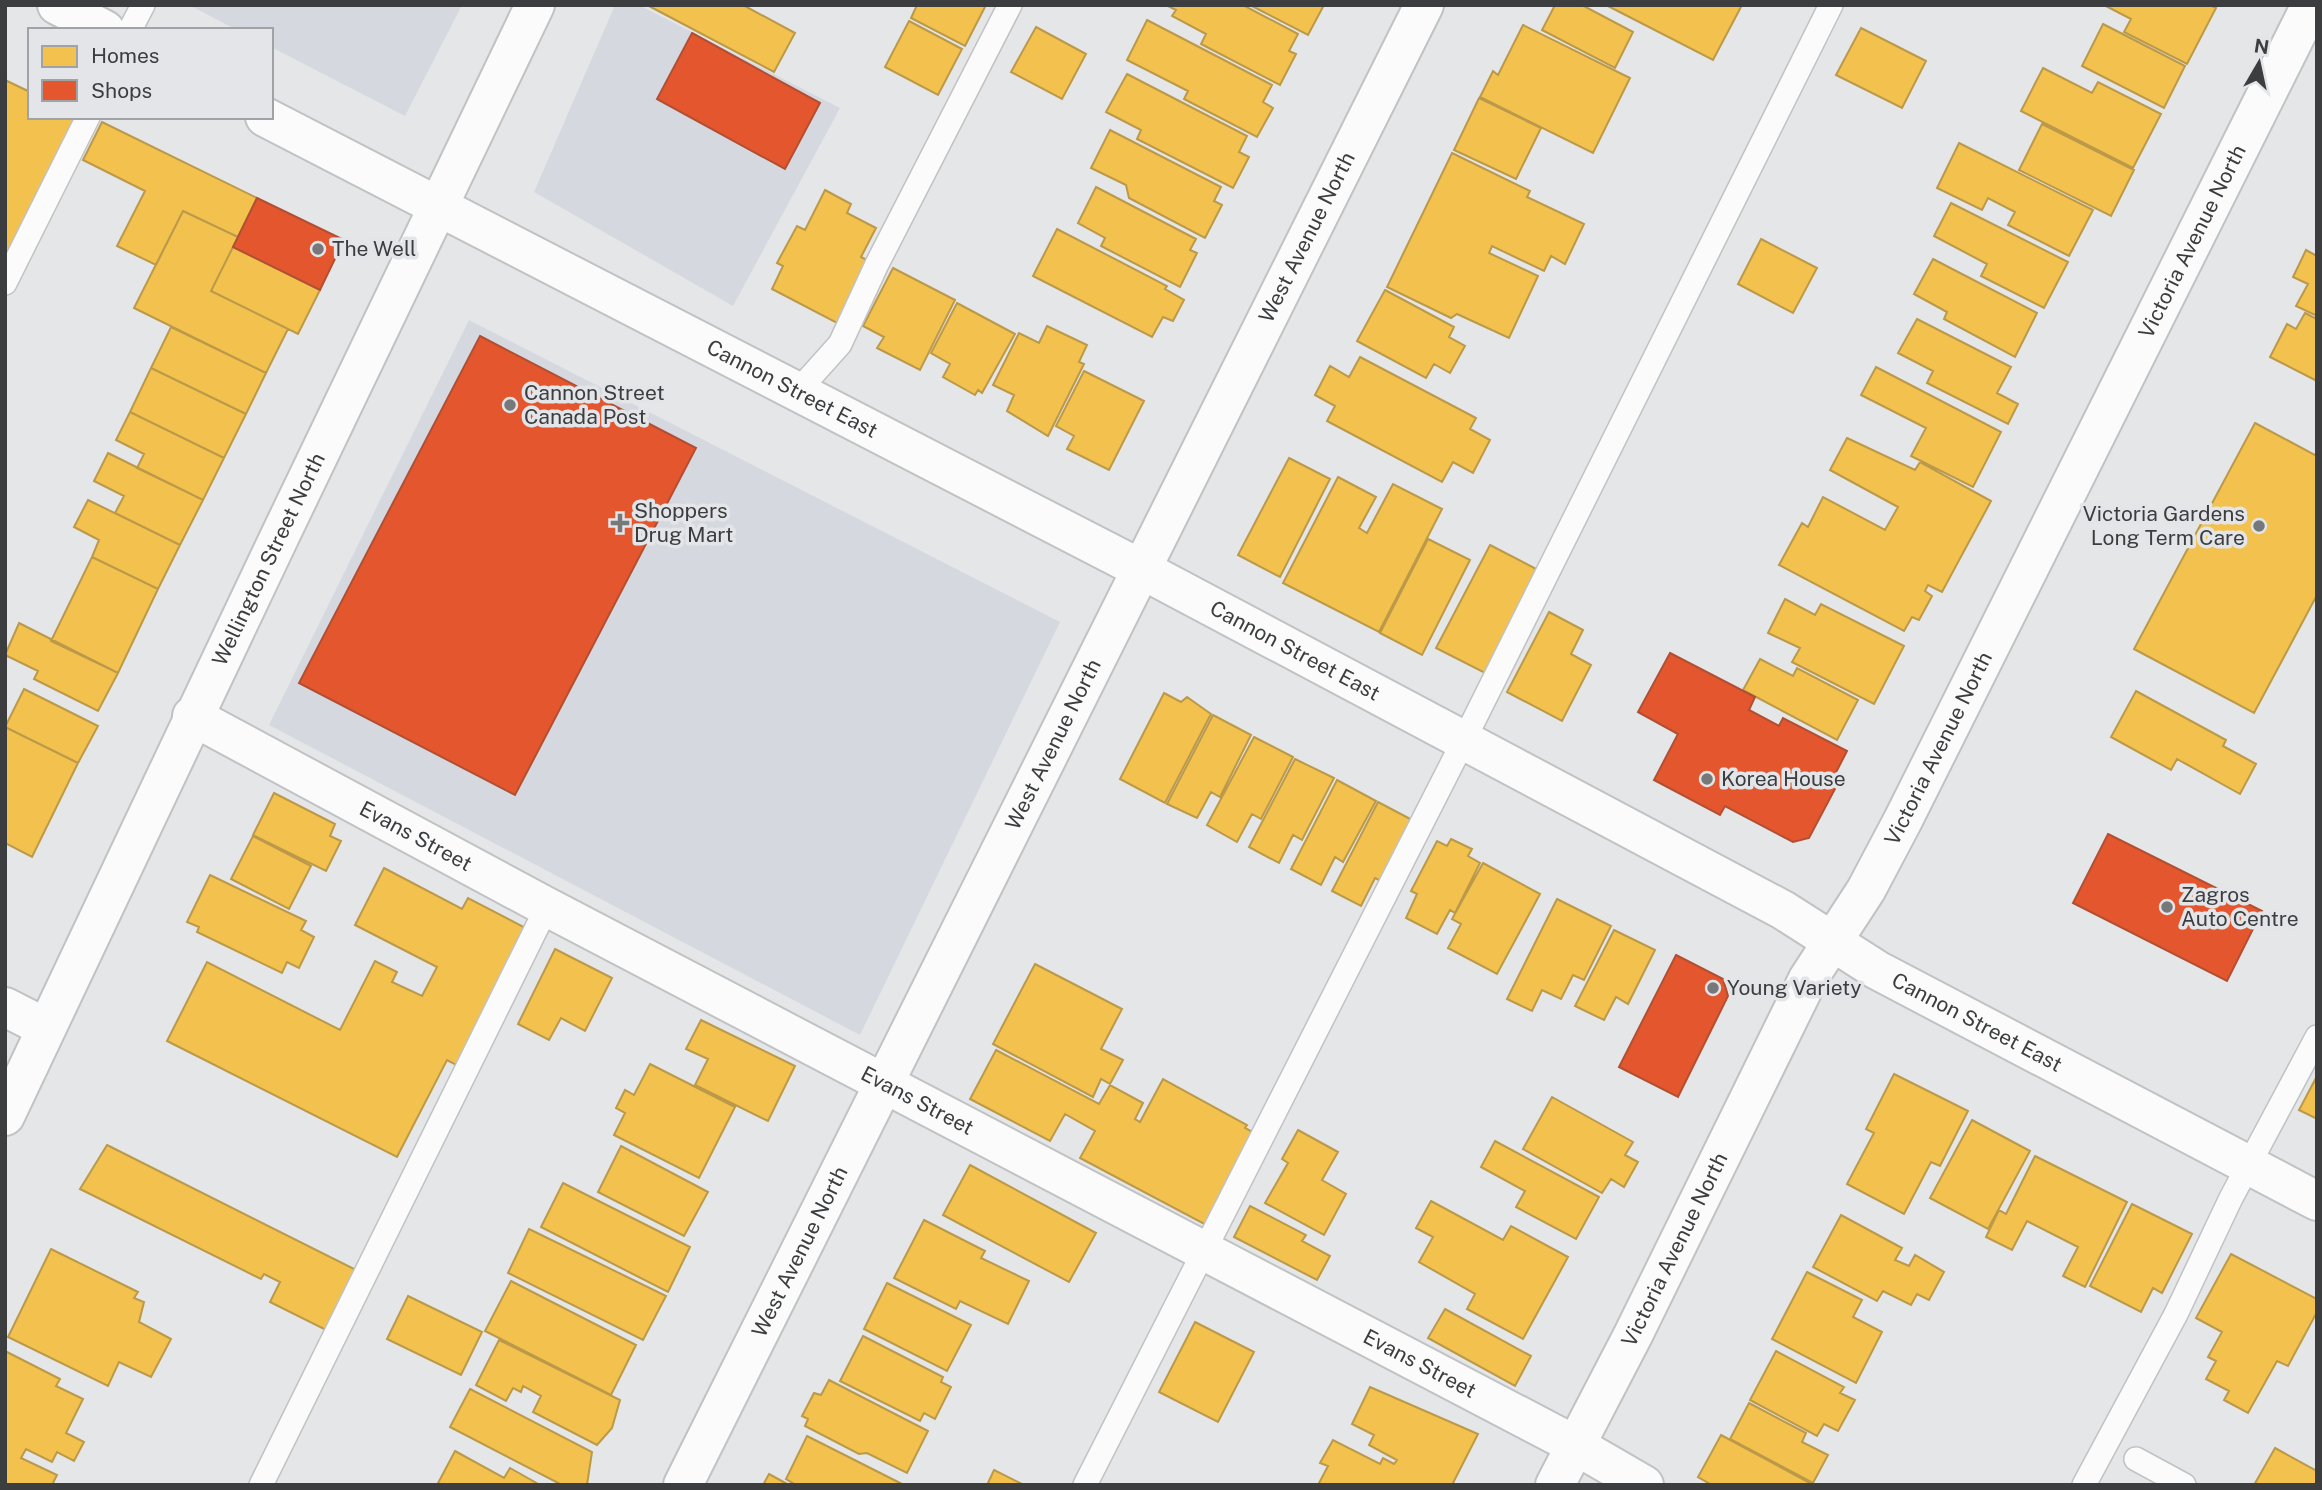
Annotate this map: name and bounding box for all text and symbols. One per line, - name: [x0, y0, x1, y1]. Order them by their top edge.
- legend: [28, 28, 273, 119]
- north arrow: [2224, 28, 2294, 98]
- text: N: [2253, 34, 2271, 58]
- text: Homes: [91, 43, 159, 68]
- text: Shops: [91, 78, 152, 103]
- street label: Victoria Avenue North: [2133, 140, 2251, 342]
- street label: West Avenue North: [1253, 148, 1360, 327]
- place label: The Well: [332, 236, 416, 261]
- marker: The Well: [310, 241, 326, 257]
- street label: Cannon Street East: [703, 334, 882, 443]
- place label: Cannon Street Canada Post: [524, 380, 665, 429]
- marker: Cannon Street Canada Post: [502, 397, 518, 413]
- street label: Wellington Street North: [207, 449, 330, 670]
- place label: Shoppers Drug Mart: [634, 498, 733, 547]
- place label: Victoria Gardens Long Term Care: [2083, 501, 2245, 550]
- marker: Shoppers Drug Mart: [612, 515, 628, 531]
- marker: Victoria Gardens Long Term Care: [2251, 518, 2267, 534]
- street label: Cannon Street East: [1206, 595, 1384, 706]
- street label: Victoria Avenue North: [1879, 647, 1997, 849]
- street label: West Avenue North: [1000, 655, 1106, 834]
- place label: Korea House: [1721, 766, 1846, 791]
- marker: Korea House: [1699, 771, 1715, 787]
- street label: Evans Street: [355, 796, 476, 876]
- place label: Zagros Auto Centre: [2181, 882, 2299, 931]
- marker: Zagros Auto Centre: [2159, 899, 2175, 915]
- street label: Cannon Street East: [1888, 967, 2066, 1077]
- place label: Young Variety: [1727, 975, 1861, 1000]
- marker: Young Variety: [1705, 980, 1721, 996]
- street label: Evans Street: [857, 1061, 978, 1140]
- street label: Victoria Avenue North: [1616, 1148, 1733, 1351]
- street label: West Avenue North: [746, 1162, 853, 1341]
- street label: Evans Street: [1359, 1323, 1480, 1403]

